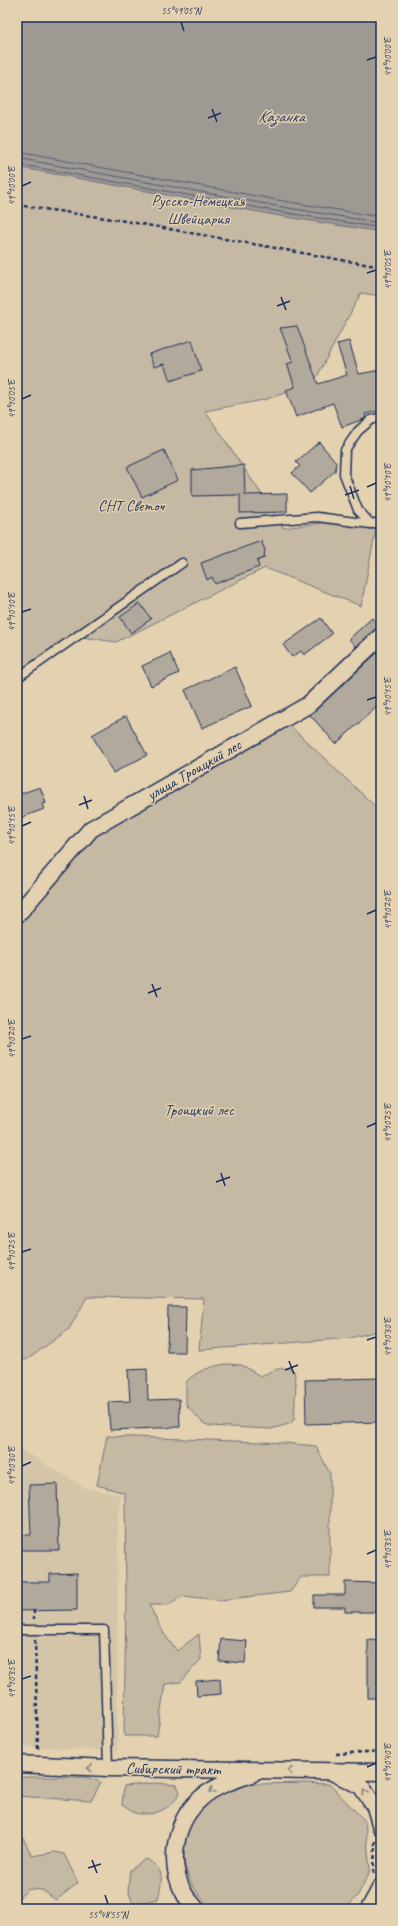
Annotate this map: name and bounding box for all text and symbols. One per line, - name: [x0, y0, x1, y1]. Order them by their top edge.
- text: 55°49'05"N: [161, 4, 203, 17]
- text: 49°10'00"E: [381, 36, 394, 76]
- water label: Казанка: [258, 106, 306, 128]
- text: 49°10'00"E: [5, 165, 18, 205]
- park label: Русско-Немецкая Швейцария: [151, 191, 246, 229]
- text: 49°10'05"E: [381, 249, 394, 289]
- text: 49°10'05"E: [5, 378, 18, 418]
- text: 49°10'10"E: [381, 462, 394, 502]
- park label: СНТ Светоч: [98, 496, 166, 516]
- text: 49°10'10"E: [5, 591, 18, 631]
- text: 49°10'15"E: [381, 676, 394, 716]
- street label: улица Троицкий лес: [142, 734, 246, 806]
- text: 49°10'15"E: [5, 805, 18, 845]
- text: 49°10'20"E: [381, 889, 394, 929]
- text: 49°10'20"E: [5, 1018, 18, 1058]
- park label: Троицкий лес: [164, 1100, 235, 1120]
- text: 49°10'25"E: [381, 1102, 394, 1142]
- text: 49°10'25"E: [5, 1231, 18, 1271]
- text: 49°10'30"E: [381, 1316, 394, 1356]
- text: 49°10'30"E: [5, 1445, 18, 1485]
- text: 49°10'35"E: [381, 1529, 394, 1569]
- text: 49°10'35"E: [5, 1658, 18, 1698]
- text: 49°10'40"E: [381, 1742, 394, 1782]
- street label: Сибирский тракт: [126, 1758, 222, 1780]
- one-way arrow: [87, 1763, 93, 1772]
- one-way arrow: [287, 1767, 293, 1775]
- one-way arrow: [209, 1787, 216, 1794]
- one-way arrow: [363, 1790, 370, 1797]
- text: 55°48'55"N: [88, 1908, 130, 1921]

